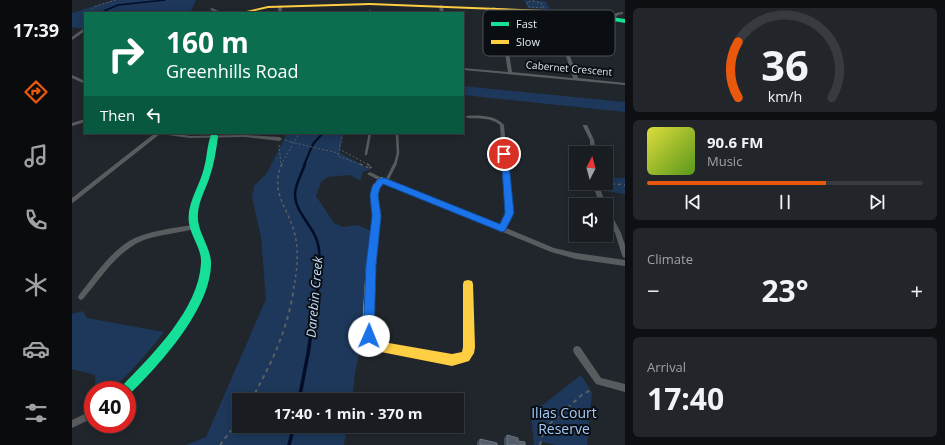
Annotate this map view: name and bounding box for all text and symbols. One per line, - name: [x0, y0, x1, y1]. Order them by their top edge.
- legend: [483, 10, 615, 56]
- text: Fast: [516, 16, 537, 31]
- text: 17:39: [13, 18, 59, 42]
- text: 160 m: [166, 23, 249, 61]
- icon: right: [100, 28, 152, 80]
- text: Slow: [516, 34, 540, 49]
- text: 36: [761, 37, 809, 93]
- street label: Cabernet Crescent: [525, 57, 613, 79]
- text: Greenhills Road: [166, 59, 299, 83]
- icon: directions: [22, 78, 50, 106]
- text: km/h: [768, 87, 802, 106]
- icon: left: [143, 104, 165, 126]
- text: Then: [100, 105, 135, 125]
- text: 90.6 FM: [707, 132, 763, 152]
- pin: [487, 137, 521, 171]
- icon: music: [22, 142, 50, 170]
- icon: arrive: [493, 143, 515, 165]
- north arrow: [569, 146, 613, 190]
- map controls: [569, 146, 613, 242]
- text: Music: [707, 152, 742, 170]
- icon: previous: [682, 191, 704, 213]
- icon: pause: [774, 191, 796, 213]
- icon: next: [866, 191, 888, 213]
- button: sound: [569, 198, 613, 242]
- icon: phone: [22, 206, 50, 234]
- text: Climate: [647, 250, 693, 268]
- water label: Darebin Creek: [301, 255, 327, 338]
- text: 23°: [761, 270, 809, 311]
- icon: climate: [22, 271, 50, 299]
- text: −: [647, 275, 660, 305]
- text: +: [910, 275, 923, 305]
- position arrow: [348, 315, 390, 357]
- icon: car: [22, 335, 50, 363]
- text: Arrival: [647, 358, 686, 376]
- text: 17:40: [647, 378, 724, 419]
- speed limit sign: 40: [84, 381, 136, 433]
- icon: filters: [22, 399, 50, 427]
- text: 17:40 · 1 min · 370 m: [274, 403, 422, 423]
- park label: Ilias Court Reserve: [531, 403, 597, 438]

